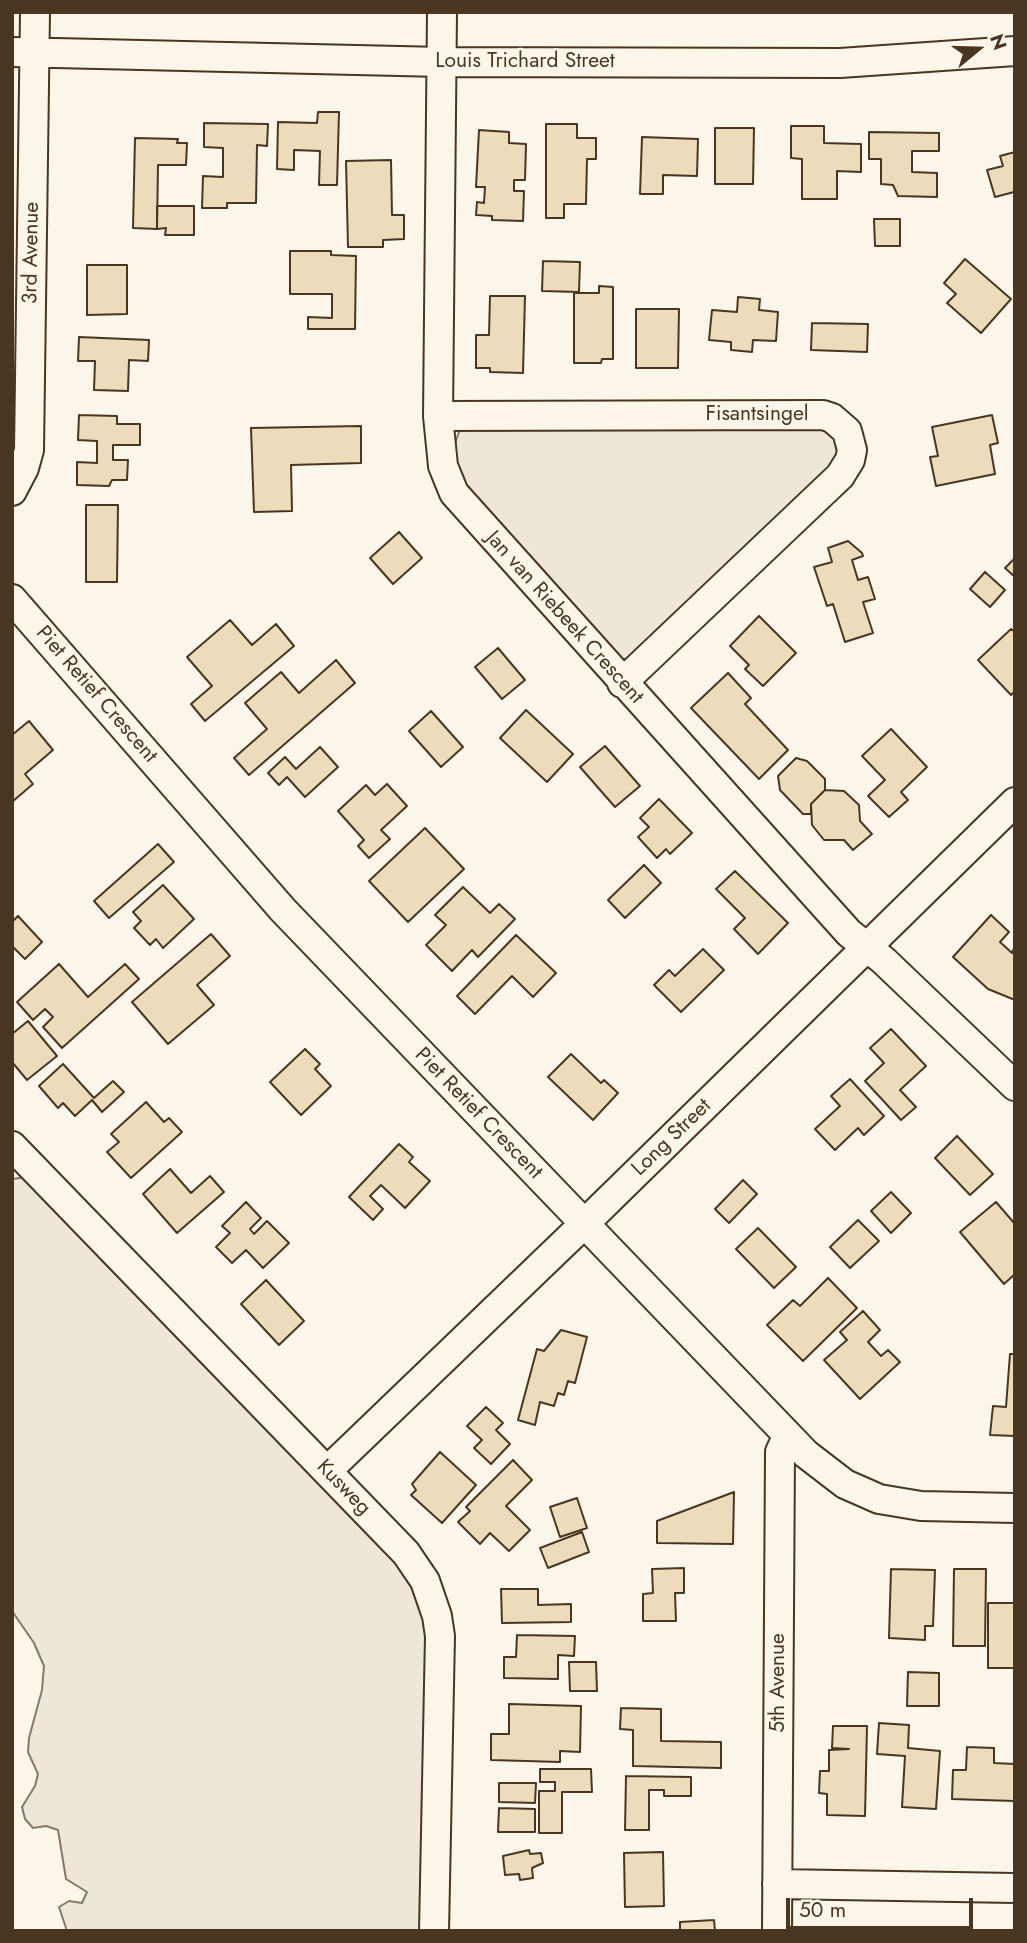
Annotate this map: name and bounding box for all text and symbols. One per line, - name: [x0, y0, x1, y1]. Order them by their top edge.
- north arrow: [943, 14, 1013, 84]
- text: N: [983, 30, 1014, 54]
- street label: Louis Trichard Street: [435, 49, 615, 75]
- street label: 3rd Avenue: [19, 202, 45, 304]
- street label: Fisantsingel: [705, 402, 809, 428]
- street label: Jan van Riebeek Crescent: [480, 526, 648, 710]
- street label: Piet Retief Crescent: [30, 622, 162, 768]
- street label: Piet Retief Crescent: [409, 1043, 547, 1185]
- street label: Long Street: [627, 1094, 717, 1182]
- street label: Kusweg: [311, 1455, 375, 1521]
- street label: 5th Avenue: [766, 1633, 792, 1733]
- scale bar: [789, 1884, 976, 1928]
- text: 50 m: [799, 1895, 846, 1925]

